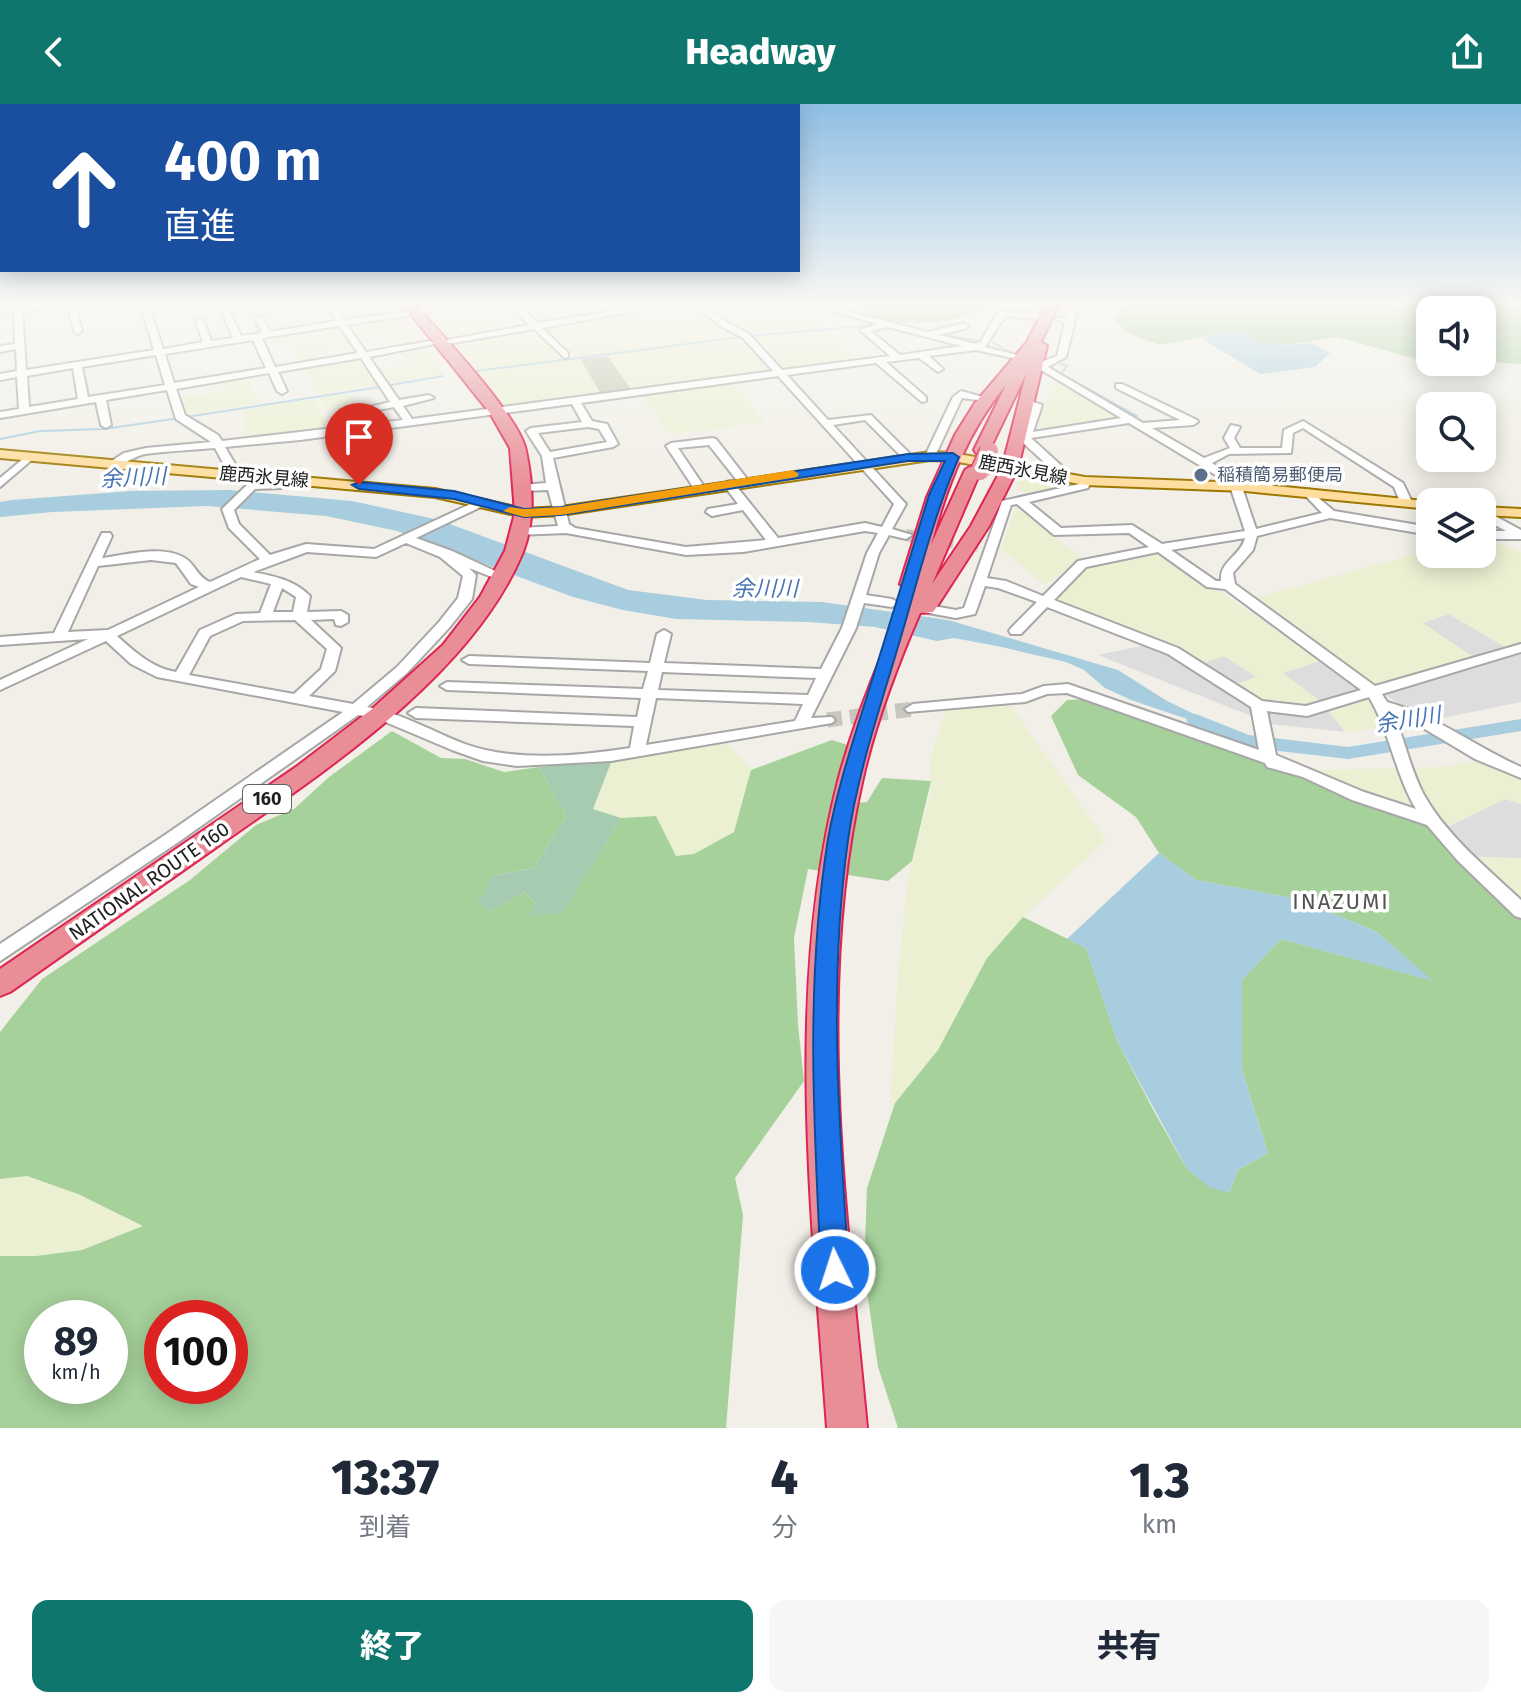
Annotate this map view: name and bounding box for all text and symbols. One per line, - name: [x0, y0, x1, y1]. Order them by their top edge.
- icon: back: [32, 30, 76, 74]
- text: Headway: [686, 30, 835, 74]
- icon: share: [1445, 30, 1489, 74]
- text: 400 m: [164, 128, 322, 195]
- icon: ahead: [32, 136, 136, 240]
- text: 直進: [164, 204, 236, 248]
- map controls: [1416, 296, 1496, 568]
- button: sound: [1416, 296, 1496, 376]
- button: search: [1416, 392, 1496, 472]
- pin: [325, 403, 393, 485]
- icon: arrive: [337, 415, 381, 459]
- street label: 鹿西氷見線: [977, 451, 1069, 489]
- water label: 余川川: [99, 462, 169, 493]
- street label: 鹿西氷見線: [218, 462, 310, 492]
- place label: 稲積簡易郵便局: [1217, 464, 1343, 486]
- marker: 稲積簡易郵便局: [1192, 466, 1210, 484]
- button: layers: [1416, 488, 1496, 568]
- water label: 余川川: [732, 575, 800, 602]
- water label: 余川川: [1373, 701, 1445, 738]
- road number: 160: [243, 785, 291, 813]
- street label: NATIONAL ROUTE 160: [64, 817, 234, 945]
- district label: INAZUMI: [1292, 888, 1390, 915]
- position arrow: [793, 1228, 877, 1312]
- speed limit sign: 100: [144, 1300, 248, 1404]
- text: 89: [54, 1318, 99, 1366]
- text: km/h: [51, 1360, 101, 1384]
- text: 13:37: [331, 1449, 439, 1507]
- text: 4: [771, 1449, 798, 1507]
- text: 1.3: [1129, 1452, 1190, 1510]
- text: km: [1142, 1509, 1177, 1540]
- text: 到着: [359, 1512, 411, 1543]
- text: 分: [771, 1512, 797, 1543]
- button: 終了: [32, 1600, 753, 1692]
- button: 共有: [769, 1600, 1489, 1692]

